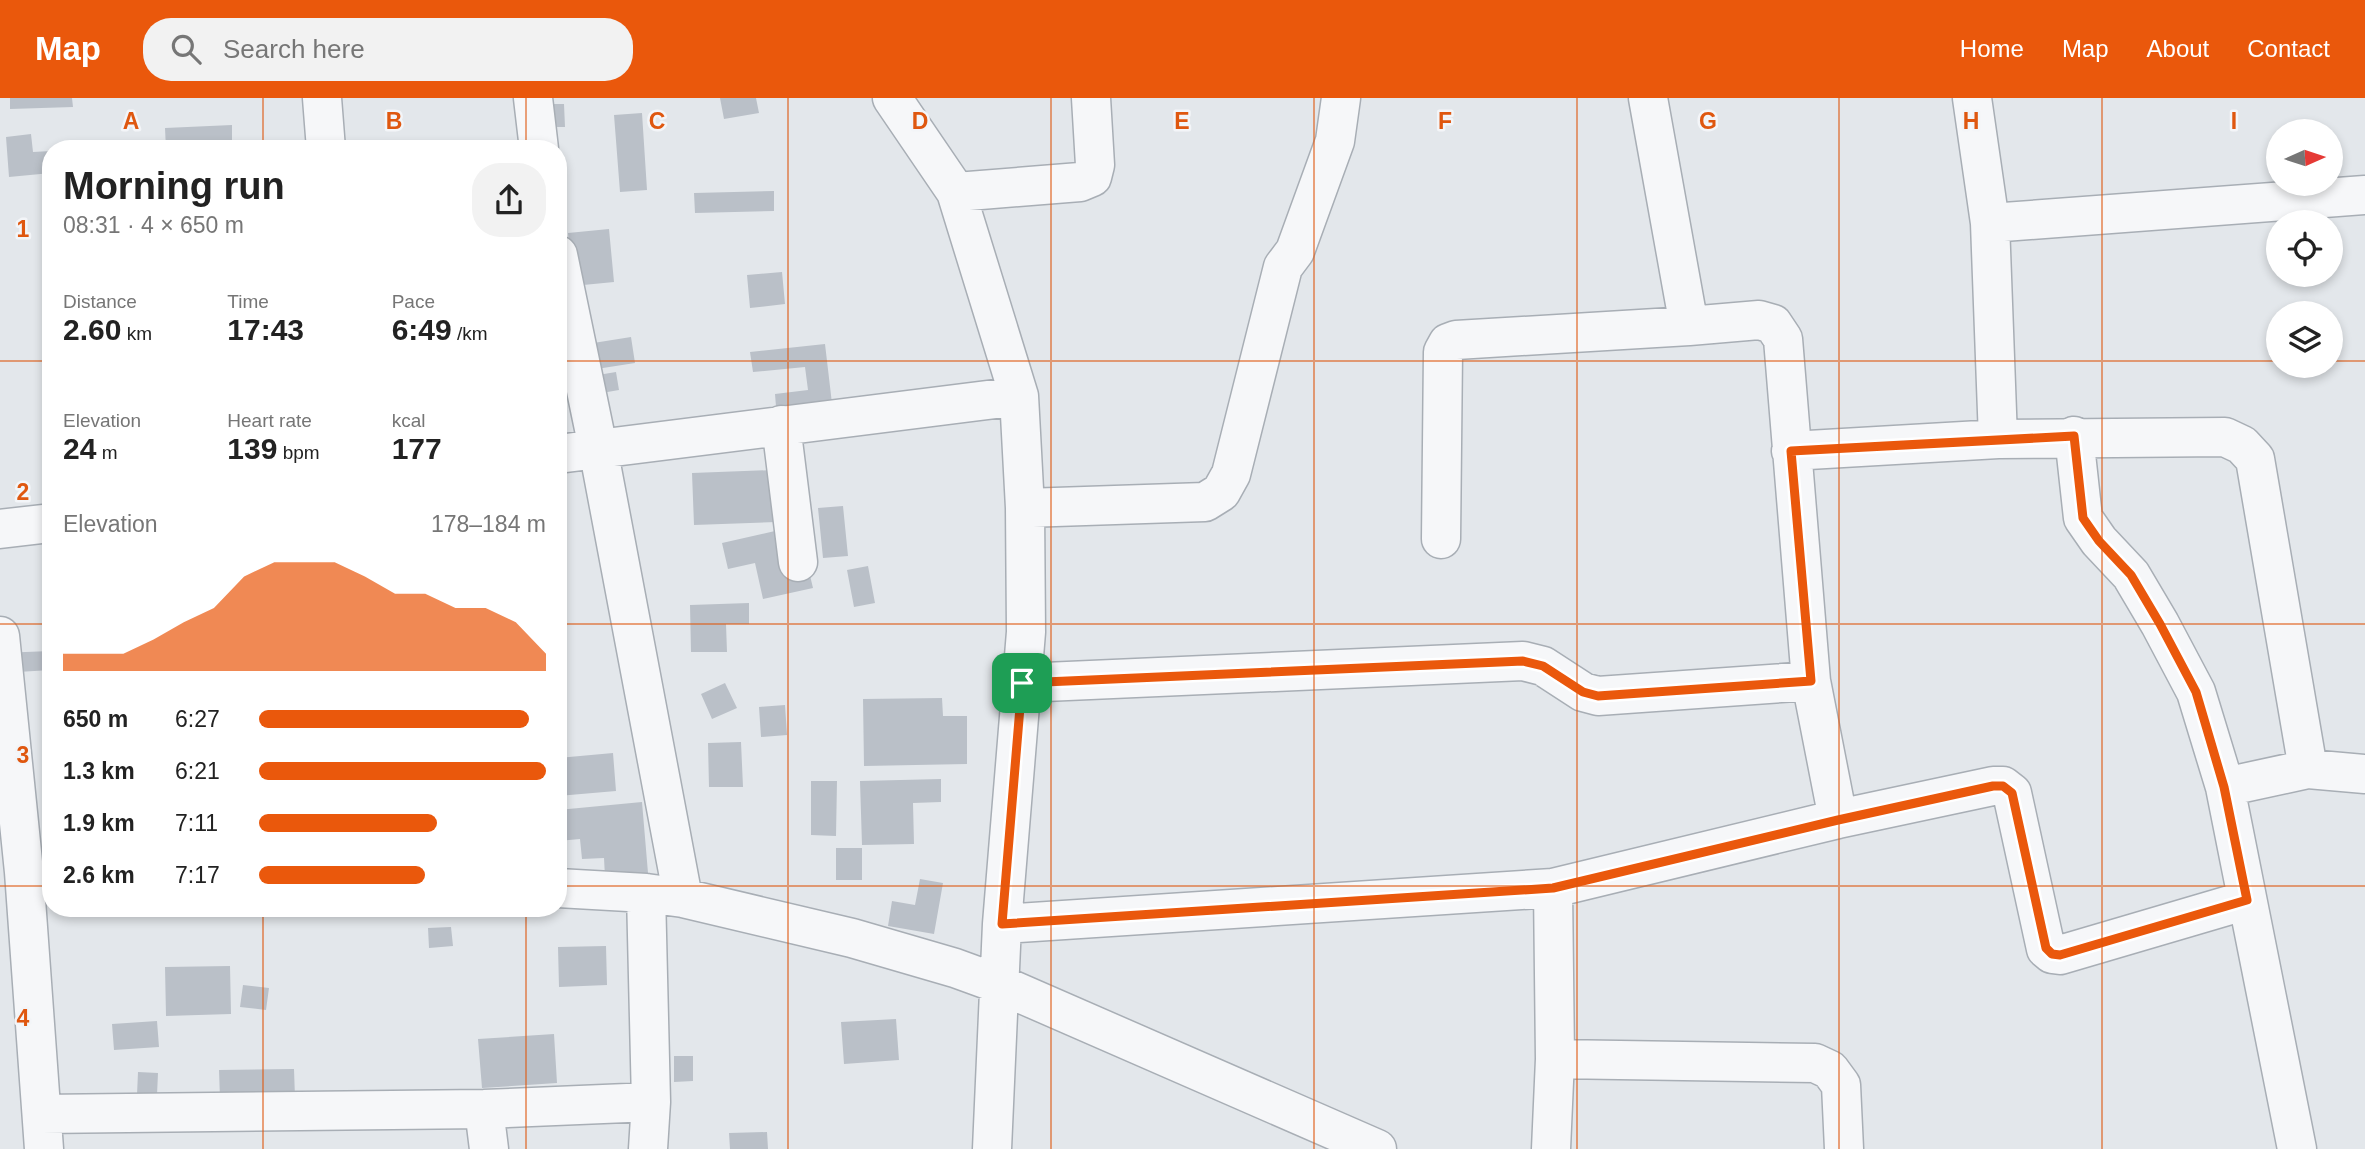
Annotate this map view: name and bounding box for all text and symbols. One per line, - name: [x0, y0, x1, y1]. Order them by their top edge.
- search box: [143, 18, 633, 81]
- text: Map: [35, 30, 101, 67]
- icon: search: [167, 30, 205, 68]
- text: Search here: [223, 34, 365, 64]
- text: Home: [1960, 35, 2024, 62]
- text: Map: [2062, 35, 2109, 62]
- text: About: [2147, 35, 2209, 62]
- text: Contact: [2247, 35, 2330, 62]
- text: A: [123, 108, 139, 134]
- text: B: [386, 108, 402, 134]
- text: C: [649, 108, 665, 134]
- text: D: [912, 108, 928, 134]
- text: E: [1174, 108, 1190, 134]
- text: F: [1438, 108, 1452, 134]
- text: G: [1699, 108, 1717, 134]
- text: H: [1963, 108, 1979, 134]
- text: I: [2231, 108, 2237, 134]
- north arrow: [2266, 119, 2343, 196]
- map controls: [2266, 119, 2343, 378]
- button: share: [472, 163, 546, 237]
- text: Morning run: [63, 165, 285, 207]
- button: locate: [2266, 210, 2343, 287]
- text: 08:31 · 4 × 650 m: [63, 212, 244, 238]
- text: 1: [17, 216, 30, 242]
- text: Distance: [63, 291, 137, 312]
- text: Time: [227, 291, 269, 312]
- text: Pace: [392, 291, 435, 312]
- button: layers: [2266, 301, 2343, 378]
- text: 2.60: [63, 313, 121, 346]
- text: 17:43: [227, 313, 304, 346]
- text: 6:49: [392, 313, 452, 346]
- text: km: [121, 323, 152, 344]
- text: /km: [452, 323, 488, 344]
- text: Elevation: [63, 410, 141, 431]
- text: Heart rate: [227, 410, 312, 431]
- text: kcal: [392, 410, 425, 431]
- text: 24: [63, 432, 96, 465]
- text: 139: [227, 432, 277, 465]
- text: 177: [392, 432, 442, 465]
- text: m: [96, 442, 117, 463]
- text: bpm: [277, 442, 320, 463]
- text: 2: [17, 479, 29, 505]
- text: Elevation: [63, 511, 158, 537]
- text: 178–184 m: [431, 511, 546, 537]
- pin: [992, 653, 1052, 713]
- icon: arrive: [1003, 664, 1041, 702]
- text: 650 m: [63, 706, 128, 732]
- text: 6:27: [175, 706, 220, 732]
- text: 3: [17, 742, 29, 768]
- text: 1.3 km: [63, 758, 135, 784]
- text: 6:21: [175, 758, 220, 784]
- text: 1.9 km: [63, 810, 135, 836]
- text: 7:11: [175, 810, 218, 836]
- text: 2.6 km: [63, 862, 135, 888]
- text: 7:17: [175, 862, 220, 888]
- text: 4: [17, 1005, 30, 1031]

